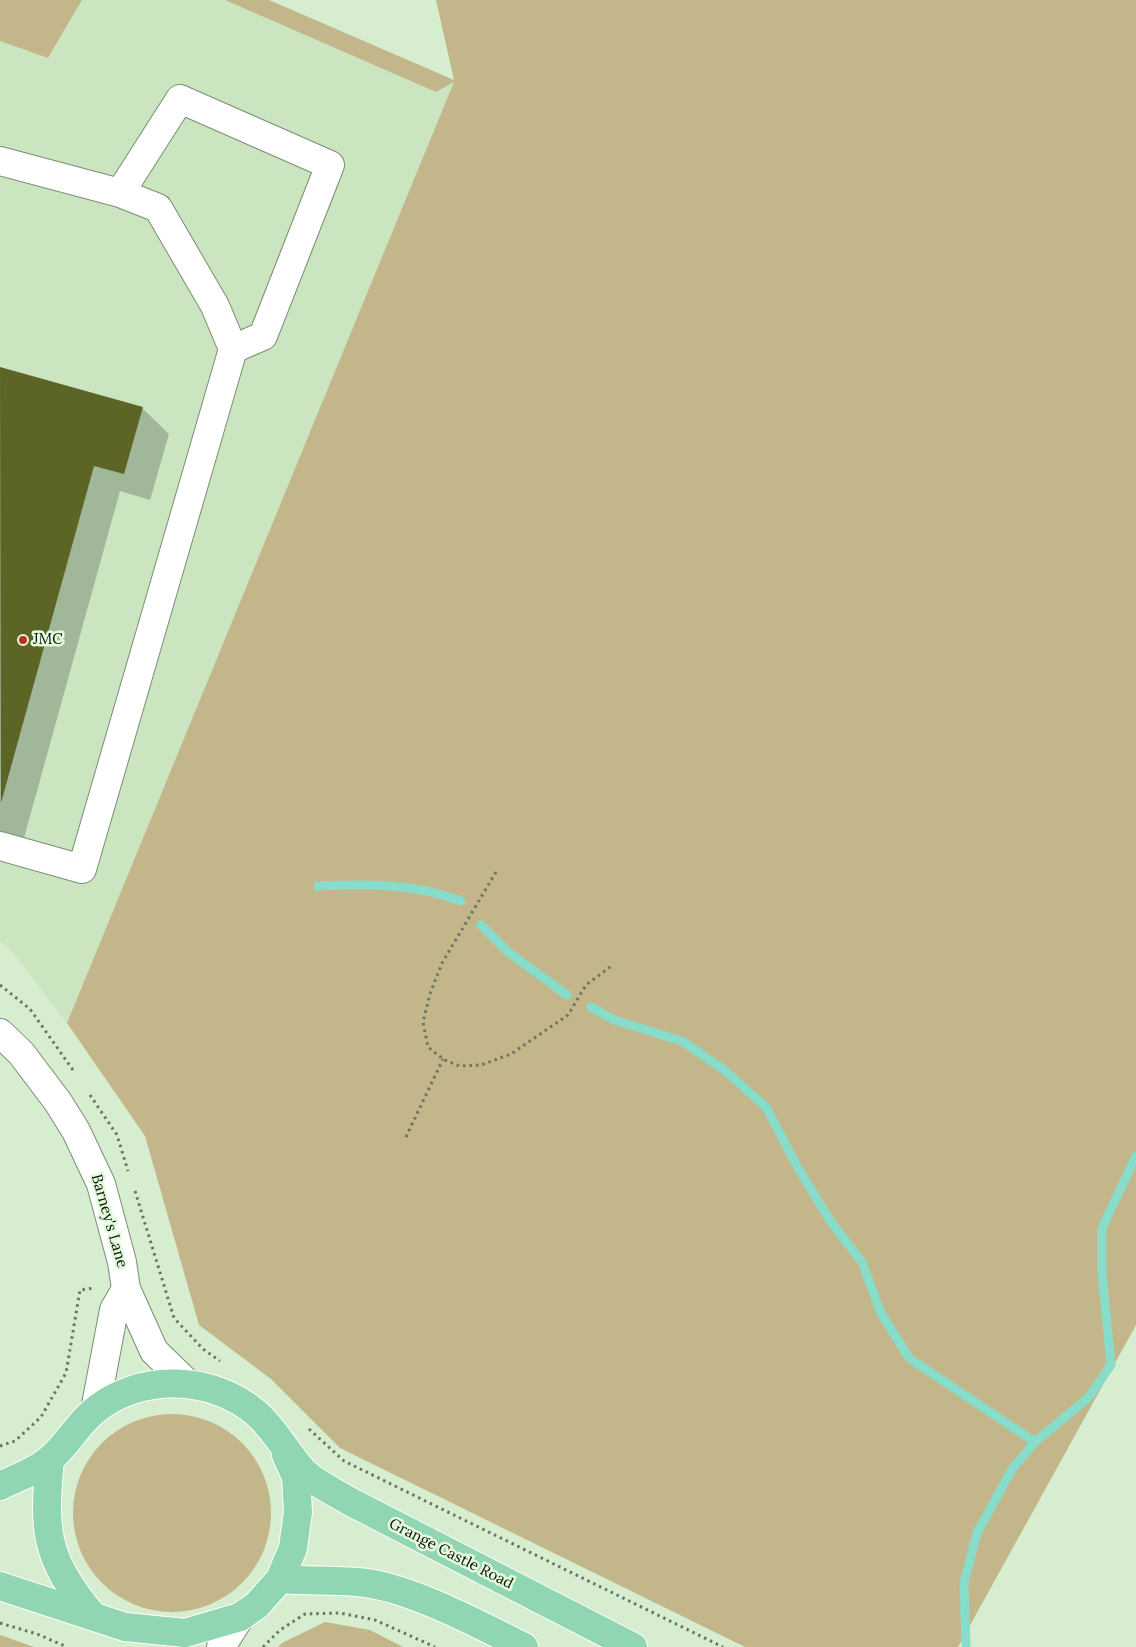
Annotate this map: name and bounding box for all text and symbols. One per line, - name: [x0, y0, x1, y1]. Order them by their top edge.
- place label: JMC: [33, 631, 63, 649]
- marker: JMC: [17, 634, 29, 646]
- street label: Barney's Lane: [87, 1172, 131, 1270]
- street label: Grange Castle Road: [386, 1515, 516, 1593]

